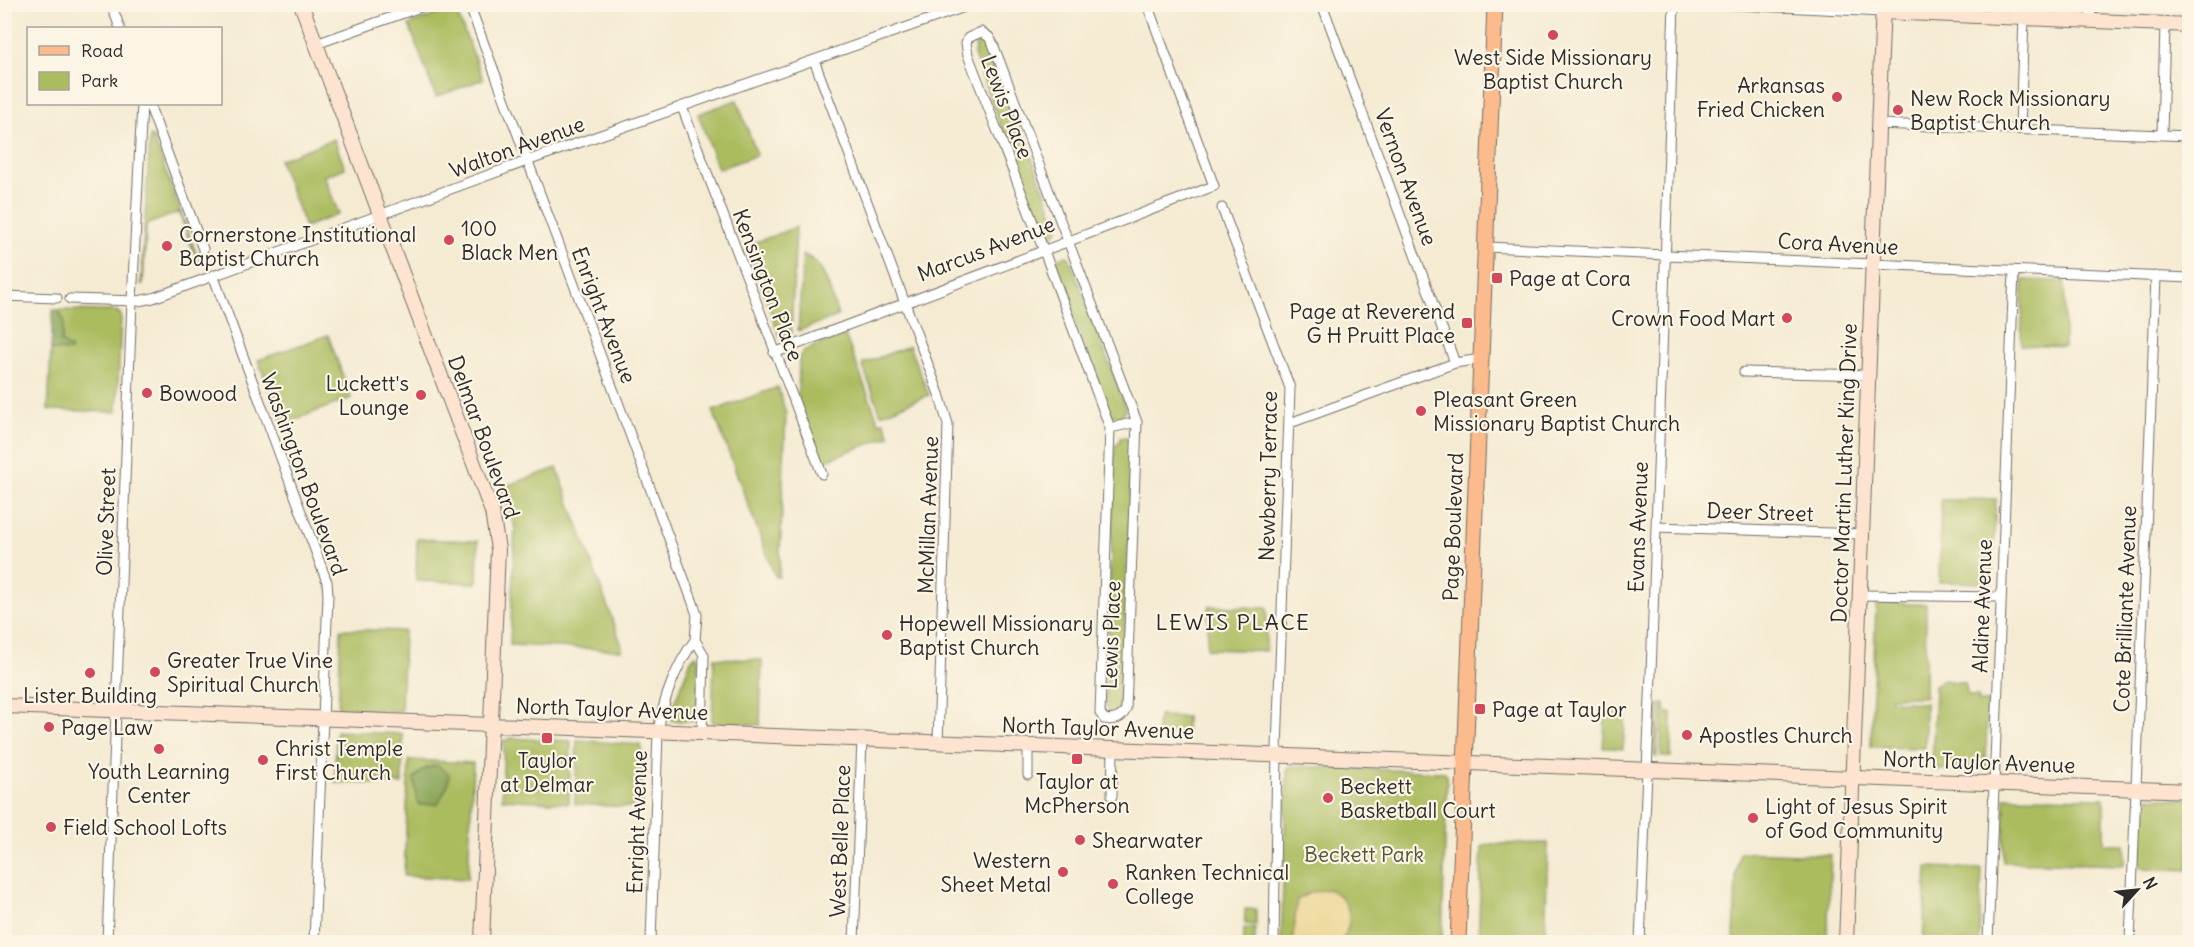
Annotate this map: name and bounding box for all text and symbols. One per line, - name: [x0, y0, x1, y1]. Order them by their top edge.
- legend: [27, 27, 222, 105]
- marker: West Side Missionary Baptist Church: [1546, 28, 1560, 42]
- text: Road: [81, 39, 124, 62]
- place label: West Side Missionary Baptist Church: [1454, 44, 1652, 95]
- street label: Lewis Place: [975, 51, 1039, 163]
- text: Park: [81, 69, 118, 92]
- place label: Arkansas Fried Chicken: [1697, 72, 1825, 123]
- place label: New Rock Missionary Baptist Church: [1910, 85, 2110, 136]
- marker: Arkansas Fried Chicken: [1830, 90, 1844, 104]
- marker: New Rock Missionary Baptist Church: [1891, 103, 1905, 117]
- street label: Vernon Avenue: [1369, 105, 1443, 249]
- street label: Walton Avenue: [446, 110, 588, 184]
- street label: Kensington Place: [727, 205, 809, 365]
- street label: Marcus Avenue: [913, 210, 1059, 288]
- place label: 100 Black Men: [461, 215, 558, 266]
- place label: Cornerstone Institutional Baptist Church: [179, 221, 416, 272]
- street label: Cora Avenue: [1777, 227, 1899, 261]
- marker: 100 Black Men: [442, 233, 456, 247]
- marker: Cornerstone Institutional Baptist Church: [160, 239, 174, 253]
- street label: Enright Avenue: [566, 243, 642, 387]
- place label: Page at Cora: [1509, 265, 1631, 292]
- marker: Page at Cora: [1490, 271, 1504, 285]
- place label: Page at Reverend G H Pruitt Place: [1289, 298, 1455, 349]
- place label: Crown Food Mart: [1611, 305, 1775, 332]
- marker: Crown Food Mart: [1780, 311, 1794, 325]
- marker: Page at Reverend G H Pruitt Place: [1460, 316, 1474, 330]
- street label: Doctor Martin Luther King Drive: [1825, 323, 1863, 623]
- street label: Delmar Boulevard: [442, 352, 526, 522]
- street label: Washington Boulevard: [255, 369, 353, 579]
- place label: Luckett's Lounge: [325, 370, 409, 421]
- place label: Bowood: [159, 380, 237, 407]
- marker: Bowood: [140, 386, 154, 400]
- place label: Pleasant Green Missionary Baptist Church: [1433, 386, 1680, 437]
- marker: Luckett's Lounge: [414, 388, 428, 402]
- street label: Newberry Terrace: [1253, 391, 1283, 561]
- marker: Pleasant Green Missionary Baptist Church: [1414, 404, 1428, 418]
- street label: McMillan Avenue: [912, 435, 944, 595]
- street label: Page Boulevard: [1437, 452, 1469, 602]
- street label: Evans Avenue: [1622, 461, 1654, 593]
- street label: Olive Street: [91, 467, 121, 577]
- street label: Deer Street: [1706, 497, 1814, 527]
- street label: Cote Brilliante Avenue: [2108, 505, 2142, 713]
- street label: Aldine Avenue: [1966, 539, 1998, 673]
- street label: Lewis Place: [1096, 580, 1126, 690]
- district label: LEWIS PLACE: [1156, 608, 1311, 636]
- place label: Hopewell Missionary Baptist Church: [899, 610, 1093, 661]
- marker: Hopewell Missionary Baptist Church: [880, 628, 894, 642]
- place label: Greater True Vine Spiritual Church: [167, 647, 333, 698]
- marker: Greater True Vine Spiritual Church: [148, 665, 162, 679]
- marker: Lister Building: [83, 666, 97, 680]
- place label: Lister Building: [23, 682, 157, 709]
- street label: North Taylor Avenue: [515, 692, 709, 726]
- place label: Page at Taylor: [1492, 696, 1627, 723]
- marker: Page at Taylor: [1473, 702, 1487, 716]
- street label: North Taylor Avenue: [1001, 711, 1195, 745]
- place label: Page Law: [61, 714, 153, 741]
- marker: Page Law: [42, 720, 56, 734]
- place label: Apostles Church: [1699, 722, 1853, 749]
- marker: Apostles Church: [1680, 728, 1694, 742]
- marker: Taylor at Delmar: [540, 731, 554, 745]
- place label: Christ Temple First Church: [275, 735, 403, 786]
- marker: Youth Learning Center: [152, 742, 166, 756]
- street label: North Taylor Avenue: [1882, 745, 2076, 779]
- place label: Taylor at Delmar: [500, 747, 594, 798]
- street label: Enright Avenue: [621, 750, 653, 894]
- marker: Taylor at McPherson: [1070, 752, 1084, 766]
- marker: Christ Temple First Church: [256, 753, 270, 767]
- place label: Youth Learning Center: [88, 758, 230, 809]
- street label: West Belle Place: [824, 764, 856, 918]
- place label: Taylor at McPherson: [1024, 768, 1130, 819]
- place label: Beckett Basketball Court: [1340, 773, 1496, 824]
- marker: Beckett Basketball Court: [1321, 791, 1335, 805]
- place label: Light of Jesus Spirit of God Community: [1765, 793, 1947, 844]
- marker: Light of Jesus Spirit of God Community: [1746, 811, 1760, 825]
- place label: Field School Lofts: [63, 814, 227, 841]
- marker: Field School Lofts: [44, 820, 58, 834]
- place label: Shearwater: [1092, 827, 1203, 854]
- marker: Shearwater: [1073, 833, 1087, 847]
- park label: Beckett Park: [1304, 841, 1424, 868]
- place label: Western Sheet Metal: [941, 847, 1051, 898]
- place label: Ranken Technical College: [1125, 859, 1289, 910]
- north arrow: [2107, 860, 2167, 920]
- marker: Western Sheet Metal: [1056, 865, 1070, 879]
- text: N: [2139, 874, 2162, 893]
- marker: Ranken Technical College: [1106, 877, 1120, 891]

